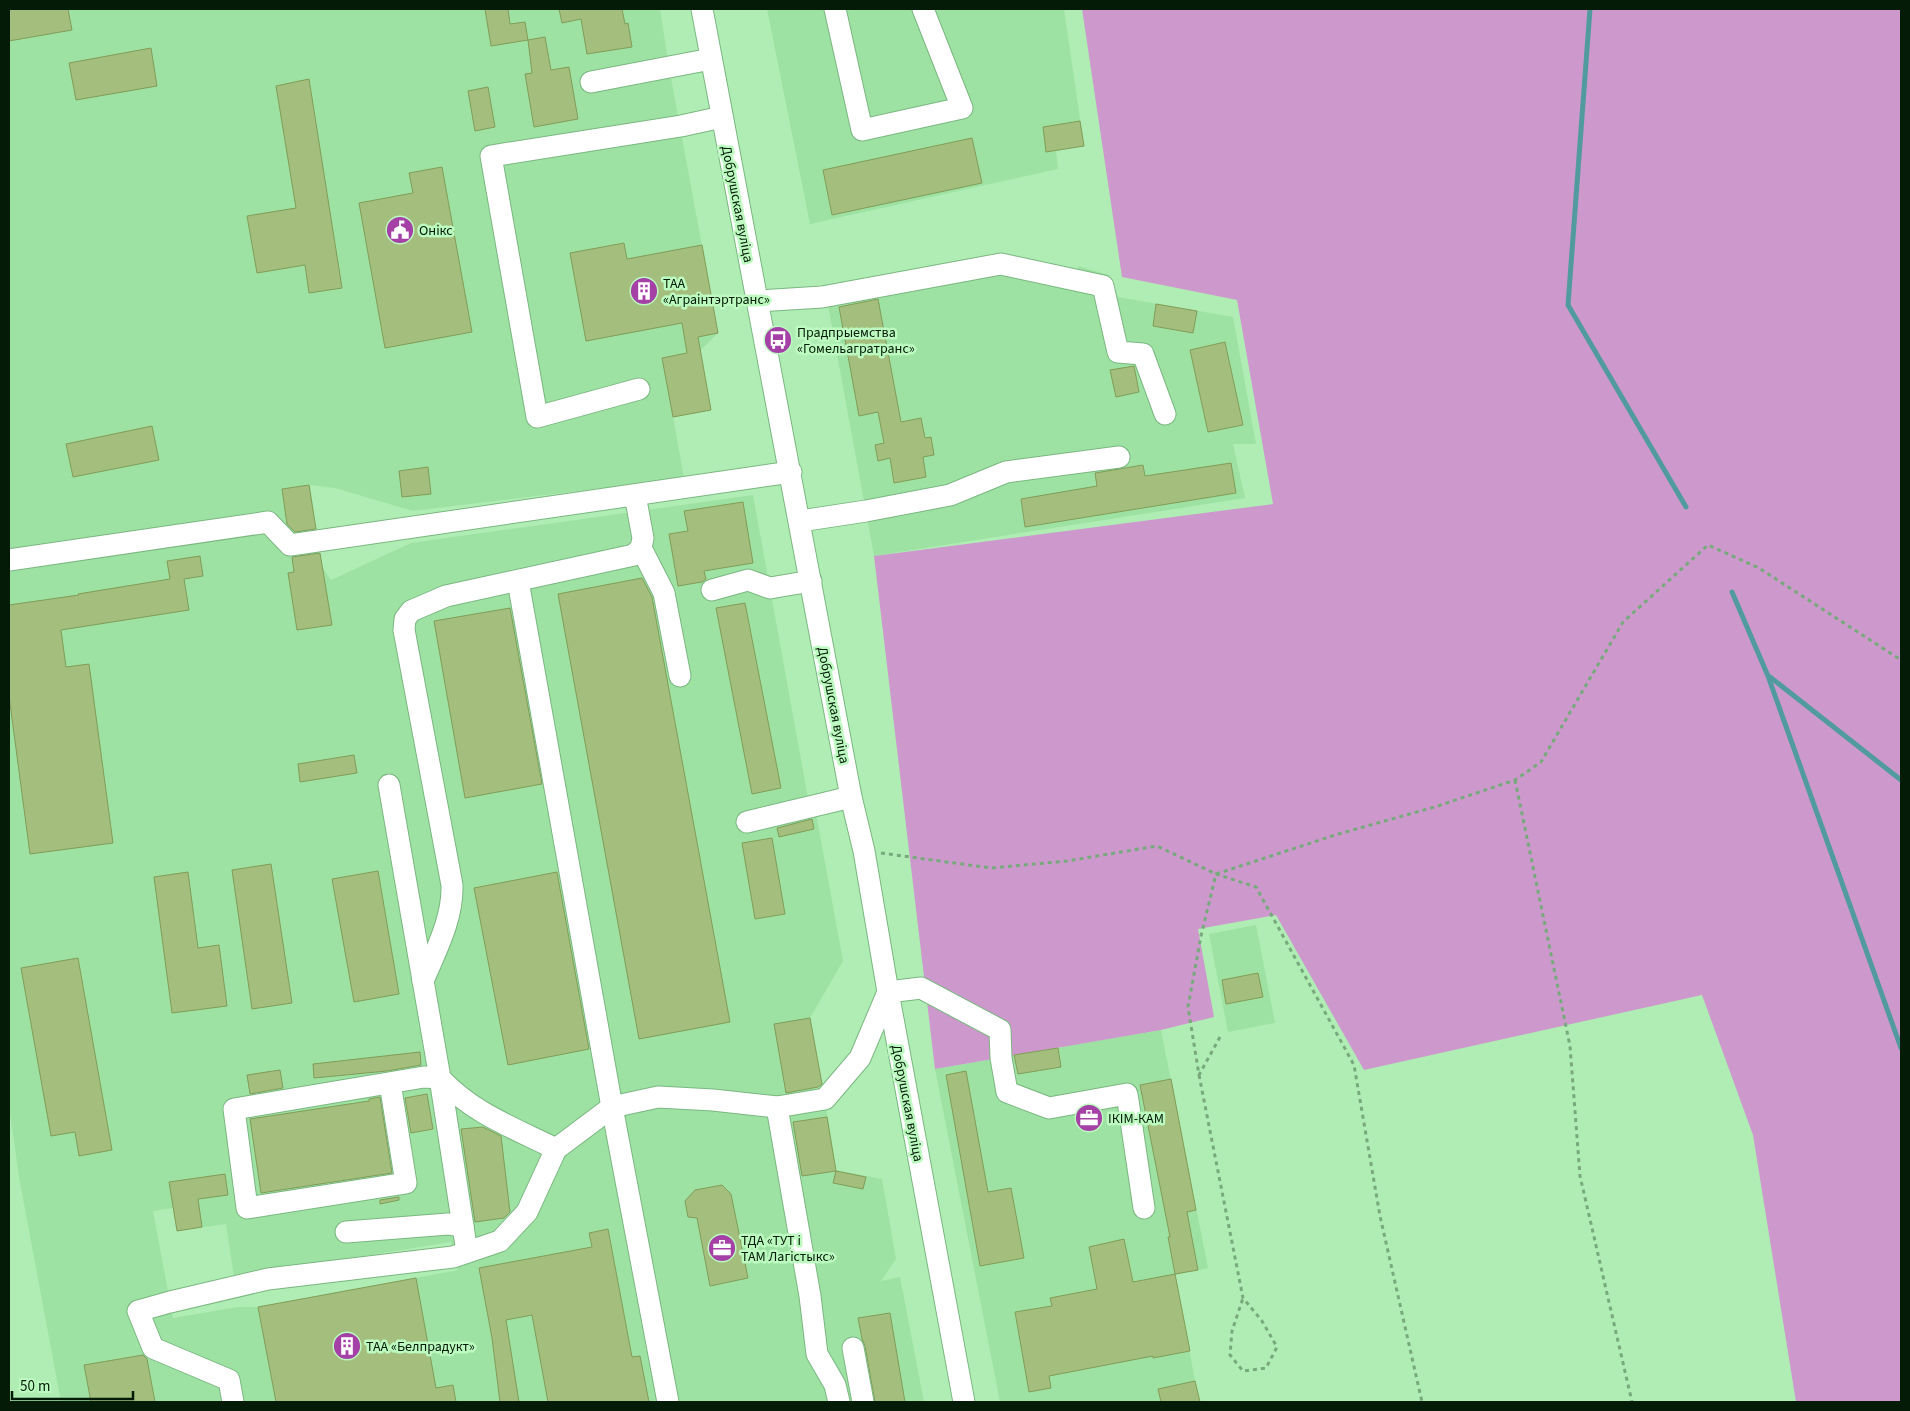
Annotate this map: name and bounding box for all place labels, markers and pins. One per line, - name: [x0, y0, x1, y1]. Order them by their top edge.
- public building icon: Онікс: [385, 215, 415, 245]
- place label: Онікс: [419, 221, 453, 241]
- place label: ТАА «Аграінтэртранс»: [663, 274, 770, 310]
- building icon: ТАА «Аграінтэртранс»: [629, 276, 659, 306]
- place label: Прадпрыемства «Гомельагратранс»: [797, 323, 915, 359]
- bus stop icon: Прадпрыемства «Гомельагратранс»: [763, 325, 793, 355]
- office icon: ІКІМ-КАМ: [1074, 1103, 1104, 1133]
- place label: ІКІМ-КАМ: [1108, 1109, 1164, 1129]
- place label: ТДА «ТУТ і ТАМ Лагістыкс»: [741, 1231, 835, 1267]
- office icon: ТДА «ТУТ і ТАМ Лагістыкс»: [707, 1233, 737, 1263]
- building icon: ТАА «Белпрадукт»: [332, 1331, 362, 1361]
- place label: ТАА «Белпрадукт»: [366, 1337, 475, 1357]

